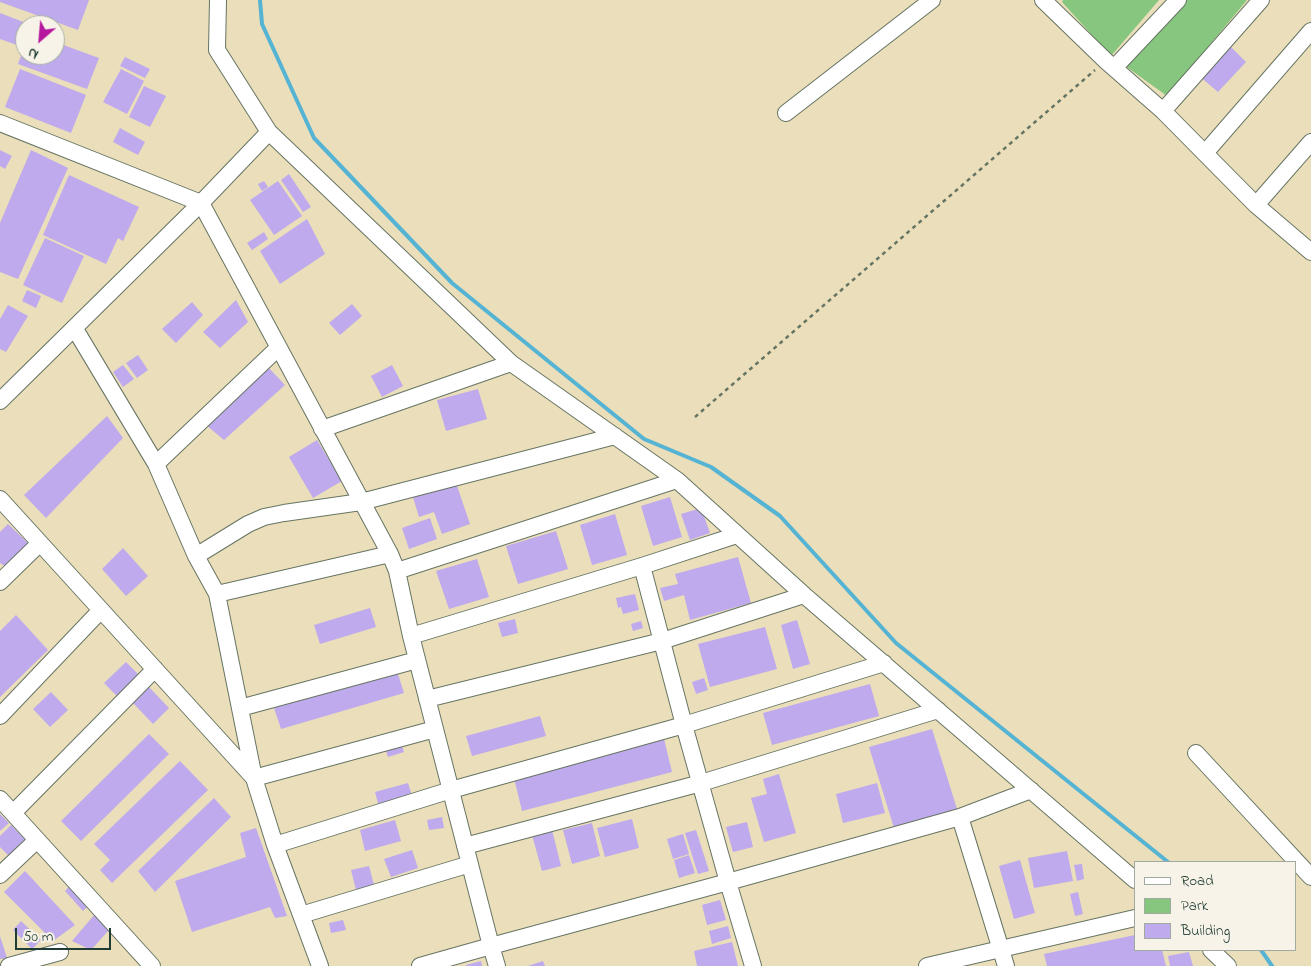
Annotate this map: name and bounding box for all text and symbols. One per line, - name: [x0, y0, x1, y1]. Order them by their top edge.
- north arrow: [15, 15, 65, 65]
- text: N: [24, 41, 42, 64]
- legend: [1134, 861, 1296, 951]
- text: Road: [1181, 870, 1214, 892]
- text: Park: [1181, 895, 1208, 917]
- scale bar: [18, 918, 114, 950]
- text: Building: [1181, 920, 1230, 942]
- text: 50 m: [23, 926, 53, 948]

